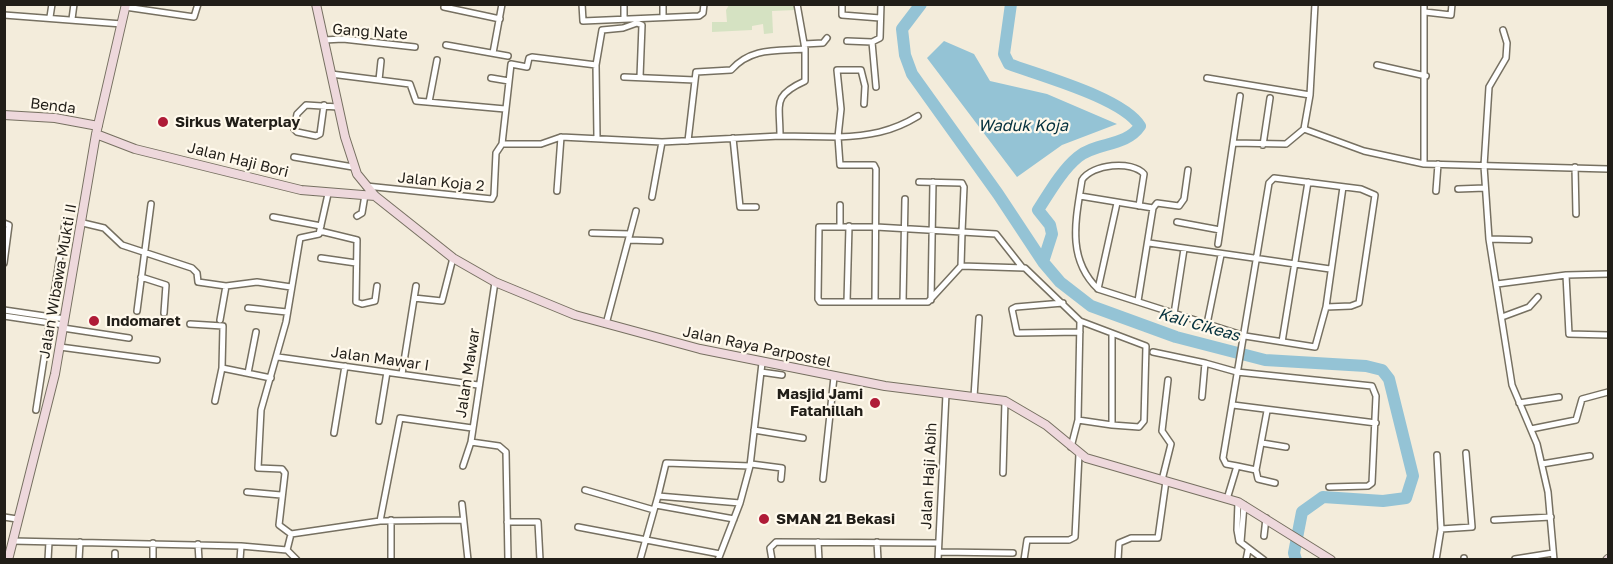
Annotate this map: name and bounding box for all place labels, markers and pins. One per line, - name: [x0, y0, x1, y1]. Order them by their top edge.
- place label: Sirkus Waterplay: [175, 113, 300, 131]
- marker: Sirkus Waterplay: [156, 115, 170, 129]
- place label: Indomaret: [106, 312, 181, 330]
- marker: Indomaret: [87, 314, 101, 328]
- place label: Masjid Jami Fatahillah: [777, 385, 863, 420]
- marker: Masjid Jami Fatahillah: [868, 396, 882, 410]
- place label: SMAN 21 Bekasi: [776, 510, 895, 528]
- marker: SMAN 21 Bekasi: [757, 512, 771, 526]

